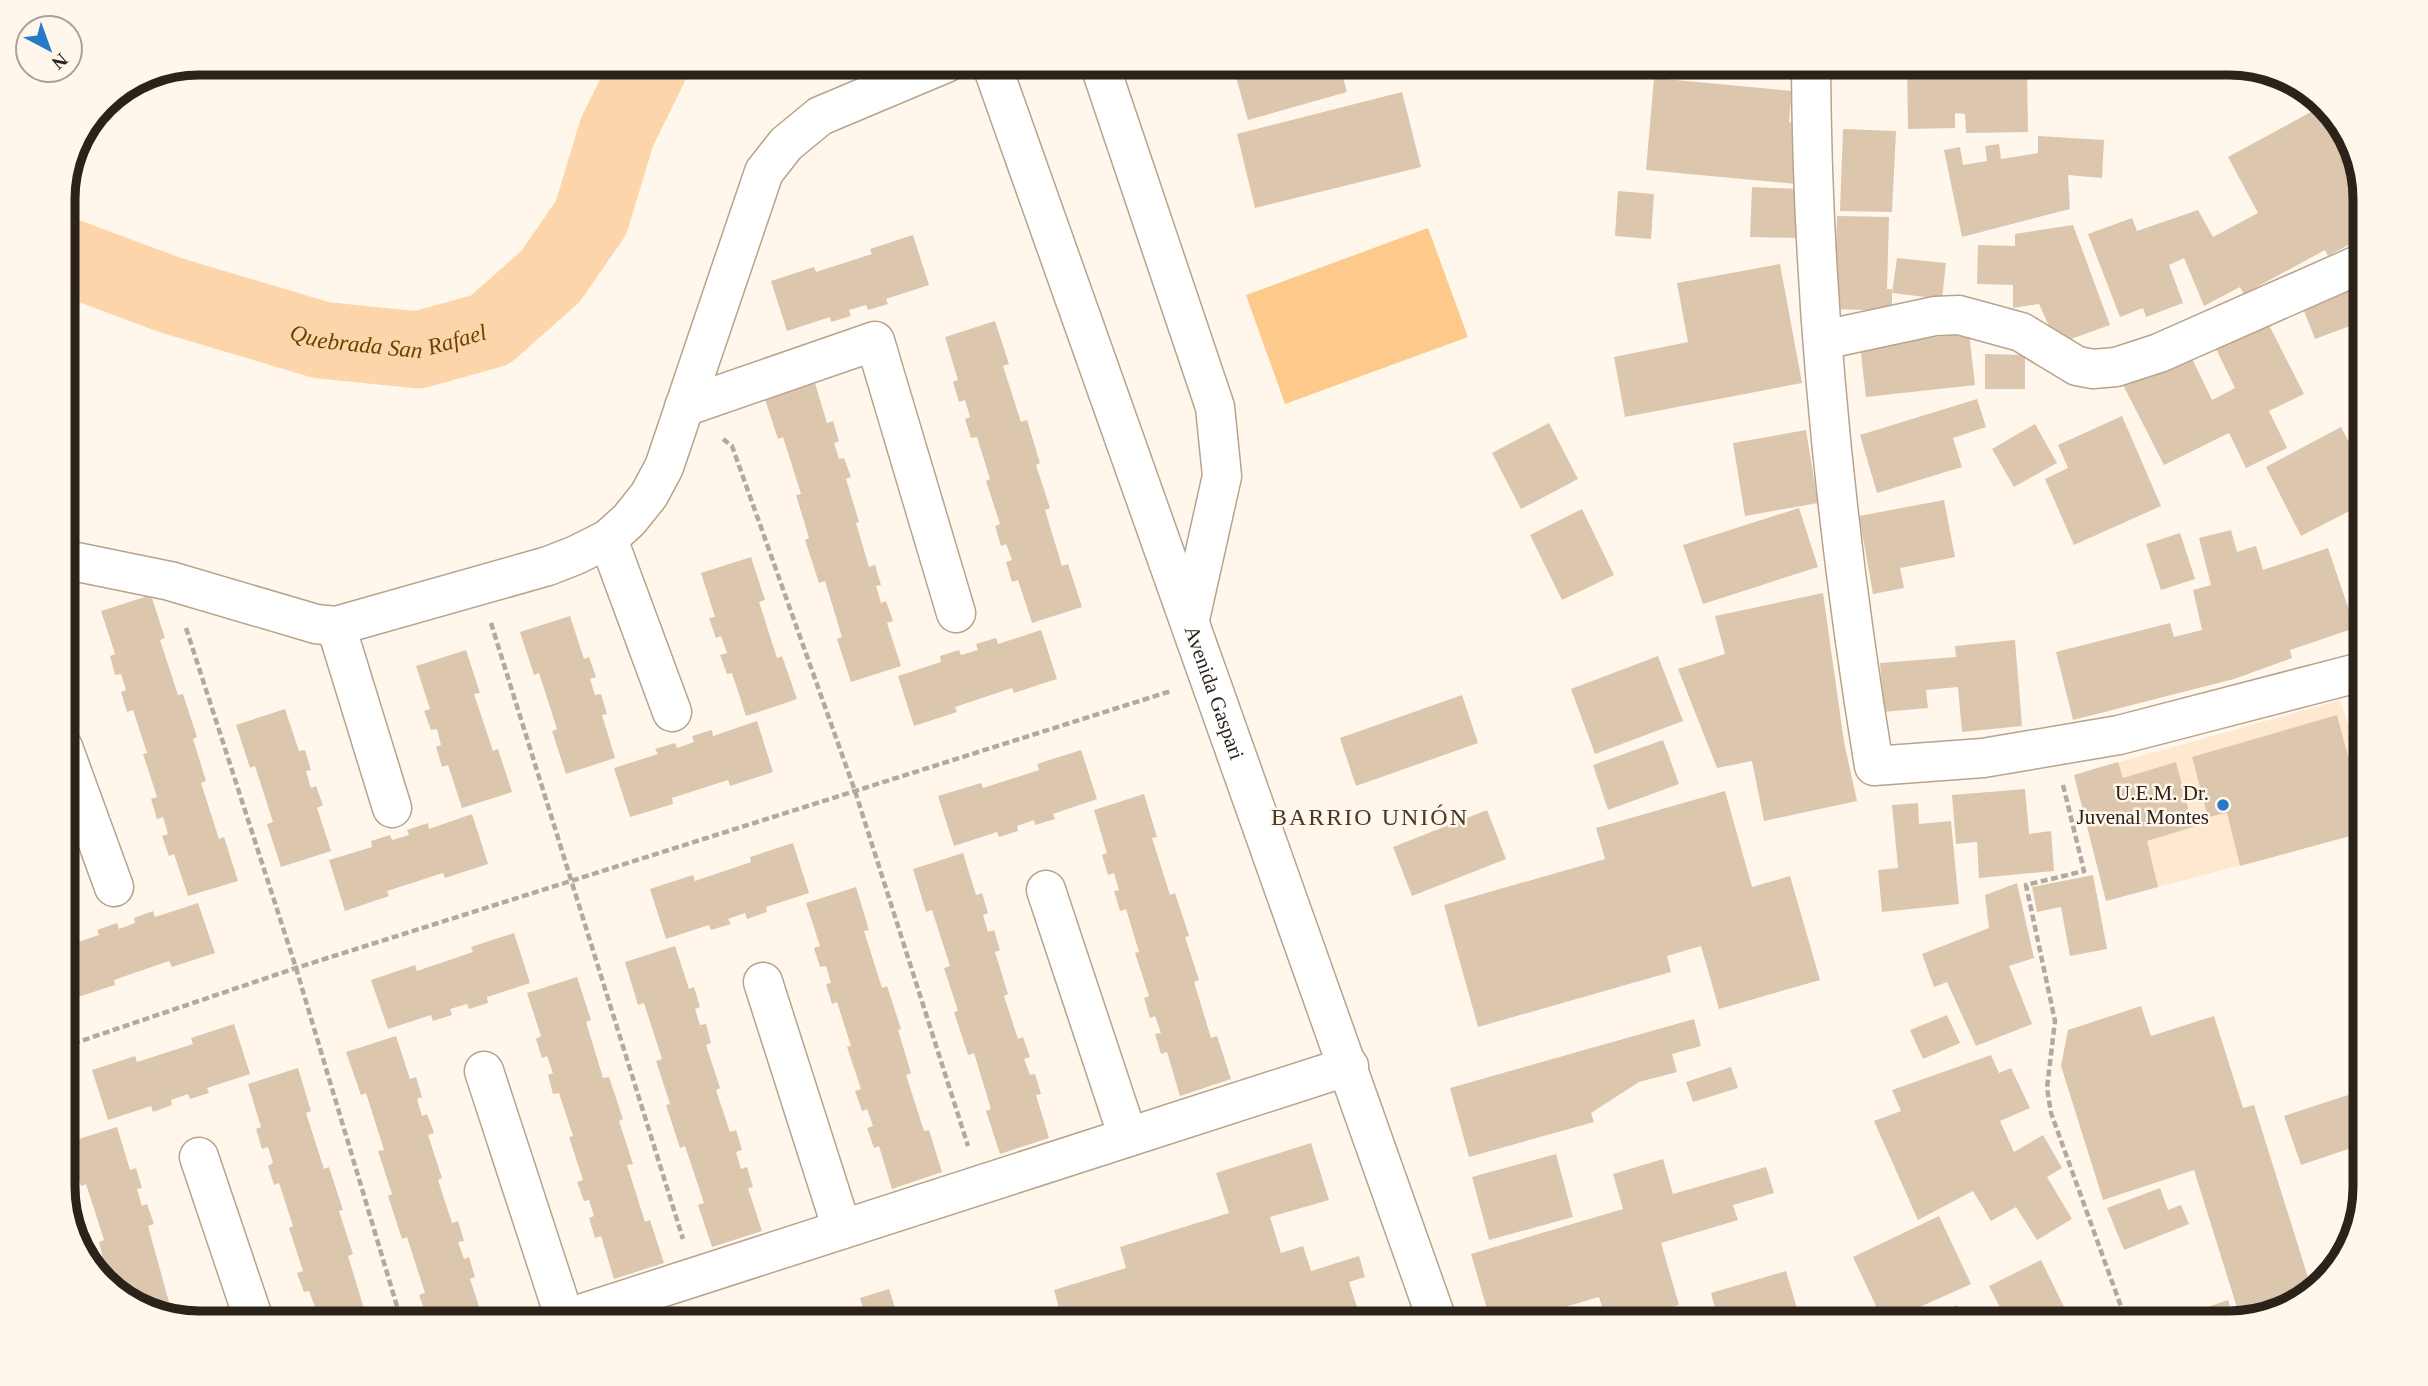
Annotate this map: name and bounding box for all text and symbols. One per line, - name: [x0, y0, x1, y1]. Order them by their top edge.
- north arrow: [14, 14, 84, 84]
- text: N: [48, 49, 72, 74]
- water label: Quebrada San Rafael: [287, 319, 489, 363]
- street label: Avenida Gaspari: [1180, 622, 1249, 763]
- place label: U.E.M. Dr. Juvenal Montes: [2077, 781, 2209, 829]
- marker: U.E.M. Dr. Juvenal Montes: [2215, 797, 2231, 813]
- district label: BARRIO UNIÓN: [1271, 804, 1469, 830]

